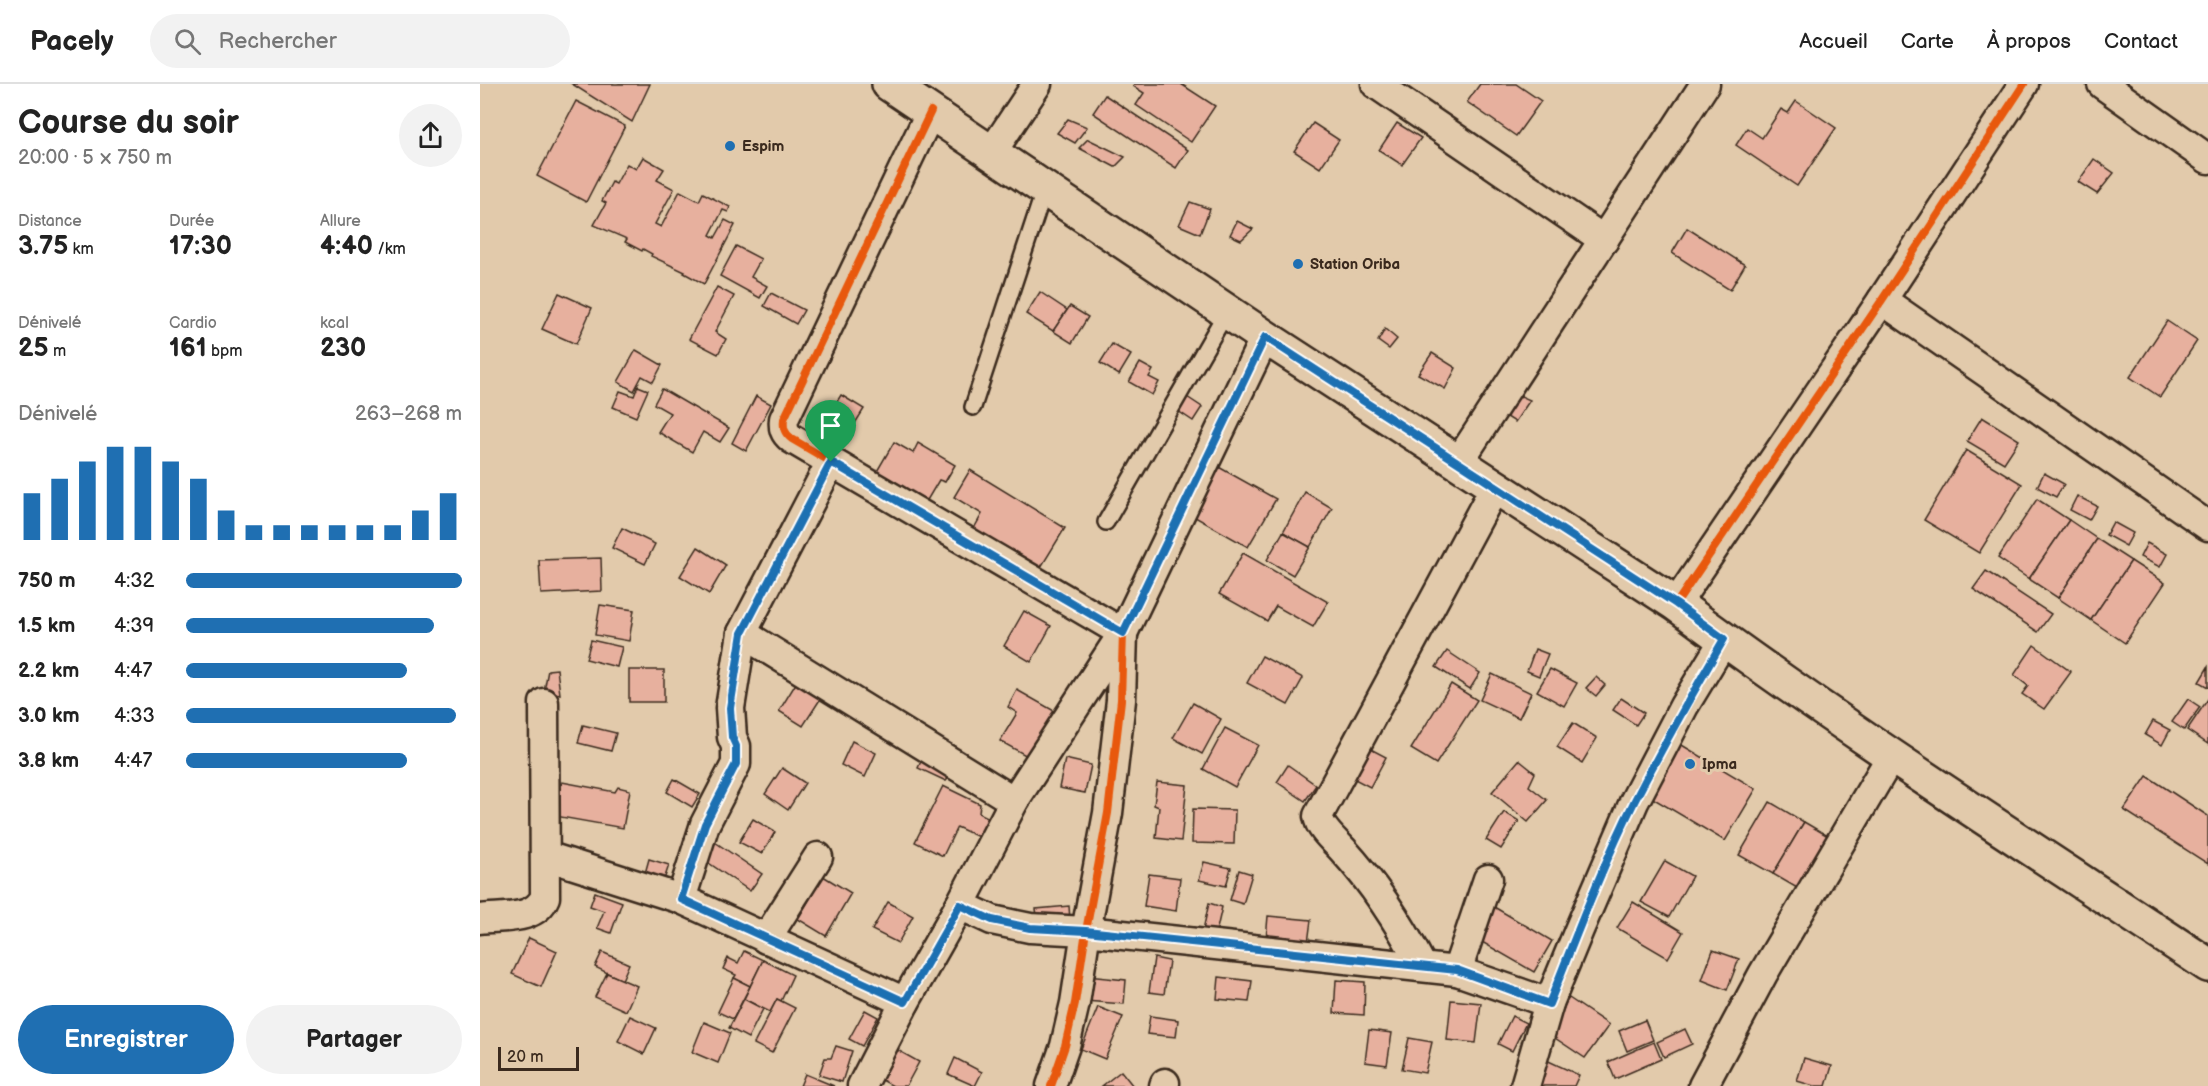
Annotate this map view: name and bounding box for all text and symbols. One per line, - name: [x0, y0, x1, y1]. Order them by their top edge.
- search box: [150, 14, 570, 68]
- text: Pacely: [30, 25, 114, 58]
- icon: search: [171, 25, 204, 58]
- text: Rechercher: [219, 28, 337, 55]
- text: Accueil: [1799, 29, 1868, 54]
- text: Carte: [1901, 29, 1954, 54]
- text: À propos: [1987, 29, 2071, 54]
- text: Contact: [2104, 29, 2178, 54]
- text: Course du soir: [18, 103, 239, 143]
- button: share: [399, 104, 462, 167]
- place label: Espim: [742, 137, 784, 156]
- marker: Espim: [723, 139, 737, 153]
- text: 20:00 · 5 × 750 m: [18, 146, 172, 170]
- text: Distance: [18, 212, 82, 231]
- text: Durée: [169, 212, 214, 231]
- text: Allure: [320, 212, 361, 231]
- text: 3.75: [18, 231, 68, 262]
- text: 17:30: [169, 231, 232, 262]
- text: 4:40: [320, 231, 373, 262]
- text: km: [68, 240, 94, 259]
- text: /km: [373, 240, 406, 259]
- place label: Station Oriba: [1310, 255, 1400, 274]
- marker: Station Oriba: [1291, 257, 1305, 271]
- text: Dénivelé: [18, 314, 81, 333]
- text: Cardio: [169, 314, 217, 333]
- text: kcal: [320, 314, 349, 333]
- text: 25: [18, 333, 49, 364]
- text: 161: [169, 333, 207, 364]
- text: 230: [320, 333, 366, 364]
- text: m: [49, 342, 66, 361]
- text: bpm: [207, 342, 243, 361]
- pin: [805, 400, 856, 462]
- text: Dénivelé: [18, 402, 97, 426]
- text: 263–268 m: [355, 402, 462, 426]
- icon: arrive: [814, 409, 847, 442]
- text: 750 m: [18, 569, 76, 593]
- text: 4:32: [114, 569, 154, 593]
- text: 1.5 km: [18, 614, 75, 638]
- text: 4:39: [114, 614, 154, 638]
- text: 2.2 km: [18, 659, 79, 683]
- text: 4:47: [114, 659, 152, 683]
- text: 3.0 km: [18, 704, 79, 728]
- text: 4:33: [114, 704, 155, 728]
- text: 3.8 km: [18, 749, 79, 773]
- text: 4:47: [114, 749, 152, 773]
- place label: Ipma: [1702, 755, 1737, 774]
- marker: Ipma: [1683, 757, 1697, 771]
- button: Enregistrer: [18, 1005, 234, 1074]
- button: Partager: [246, 1005, 462, 1074]
- scale bar: [498, 1044, 579, 1072]
- text: 20 m: [507, 1048, 543, 1067]

